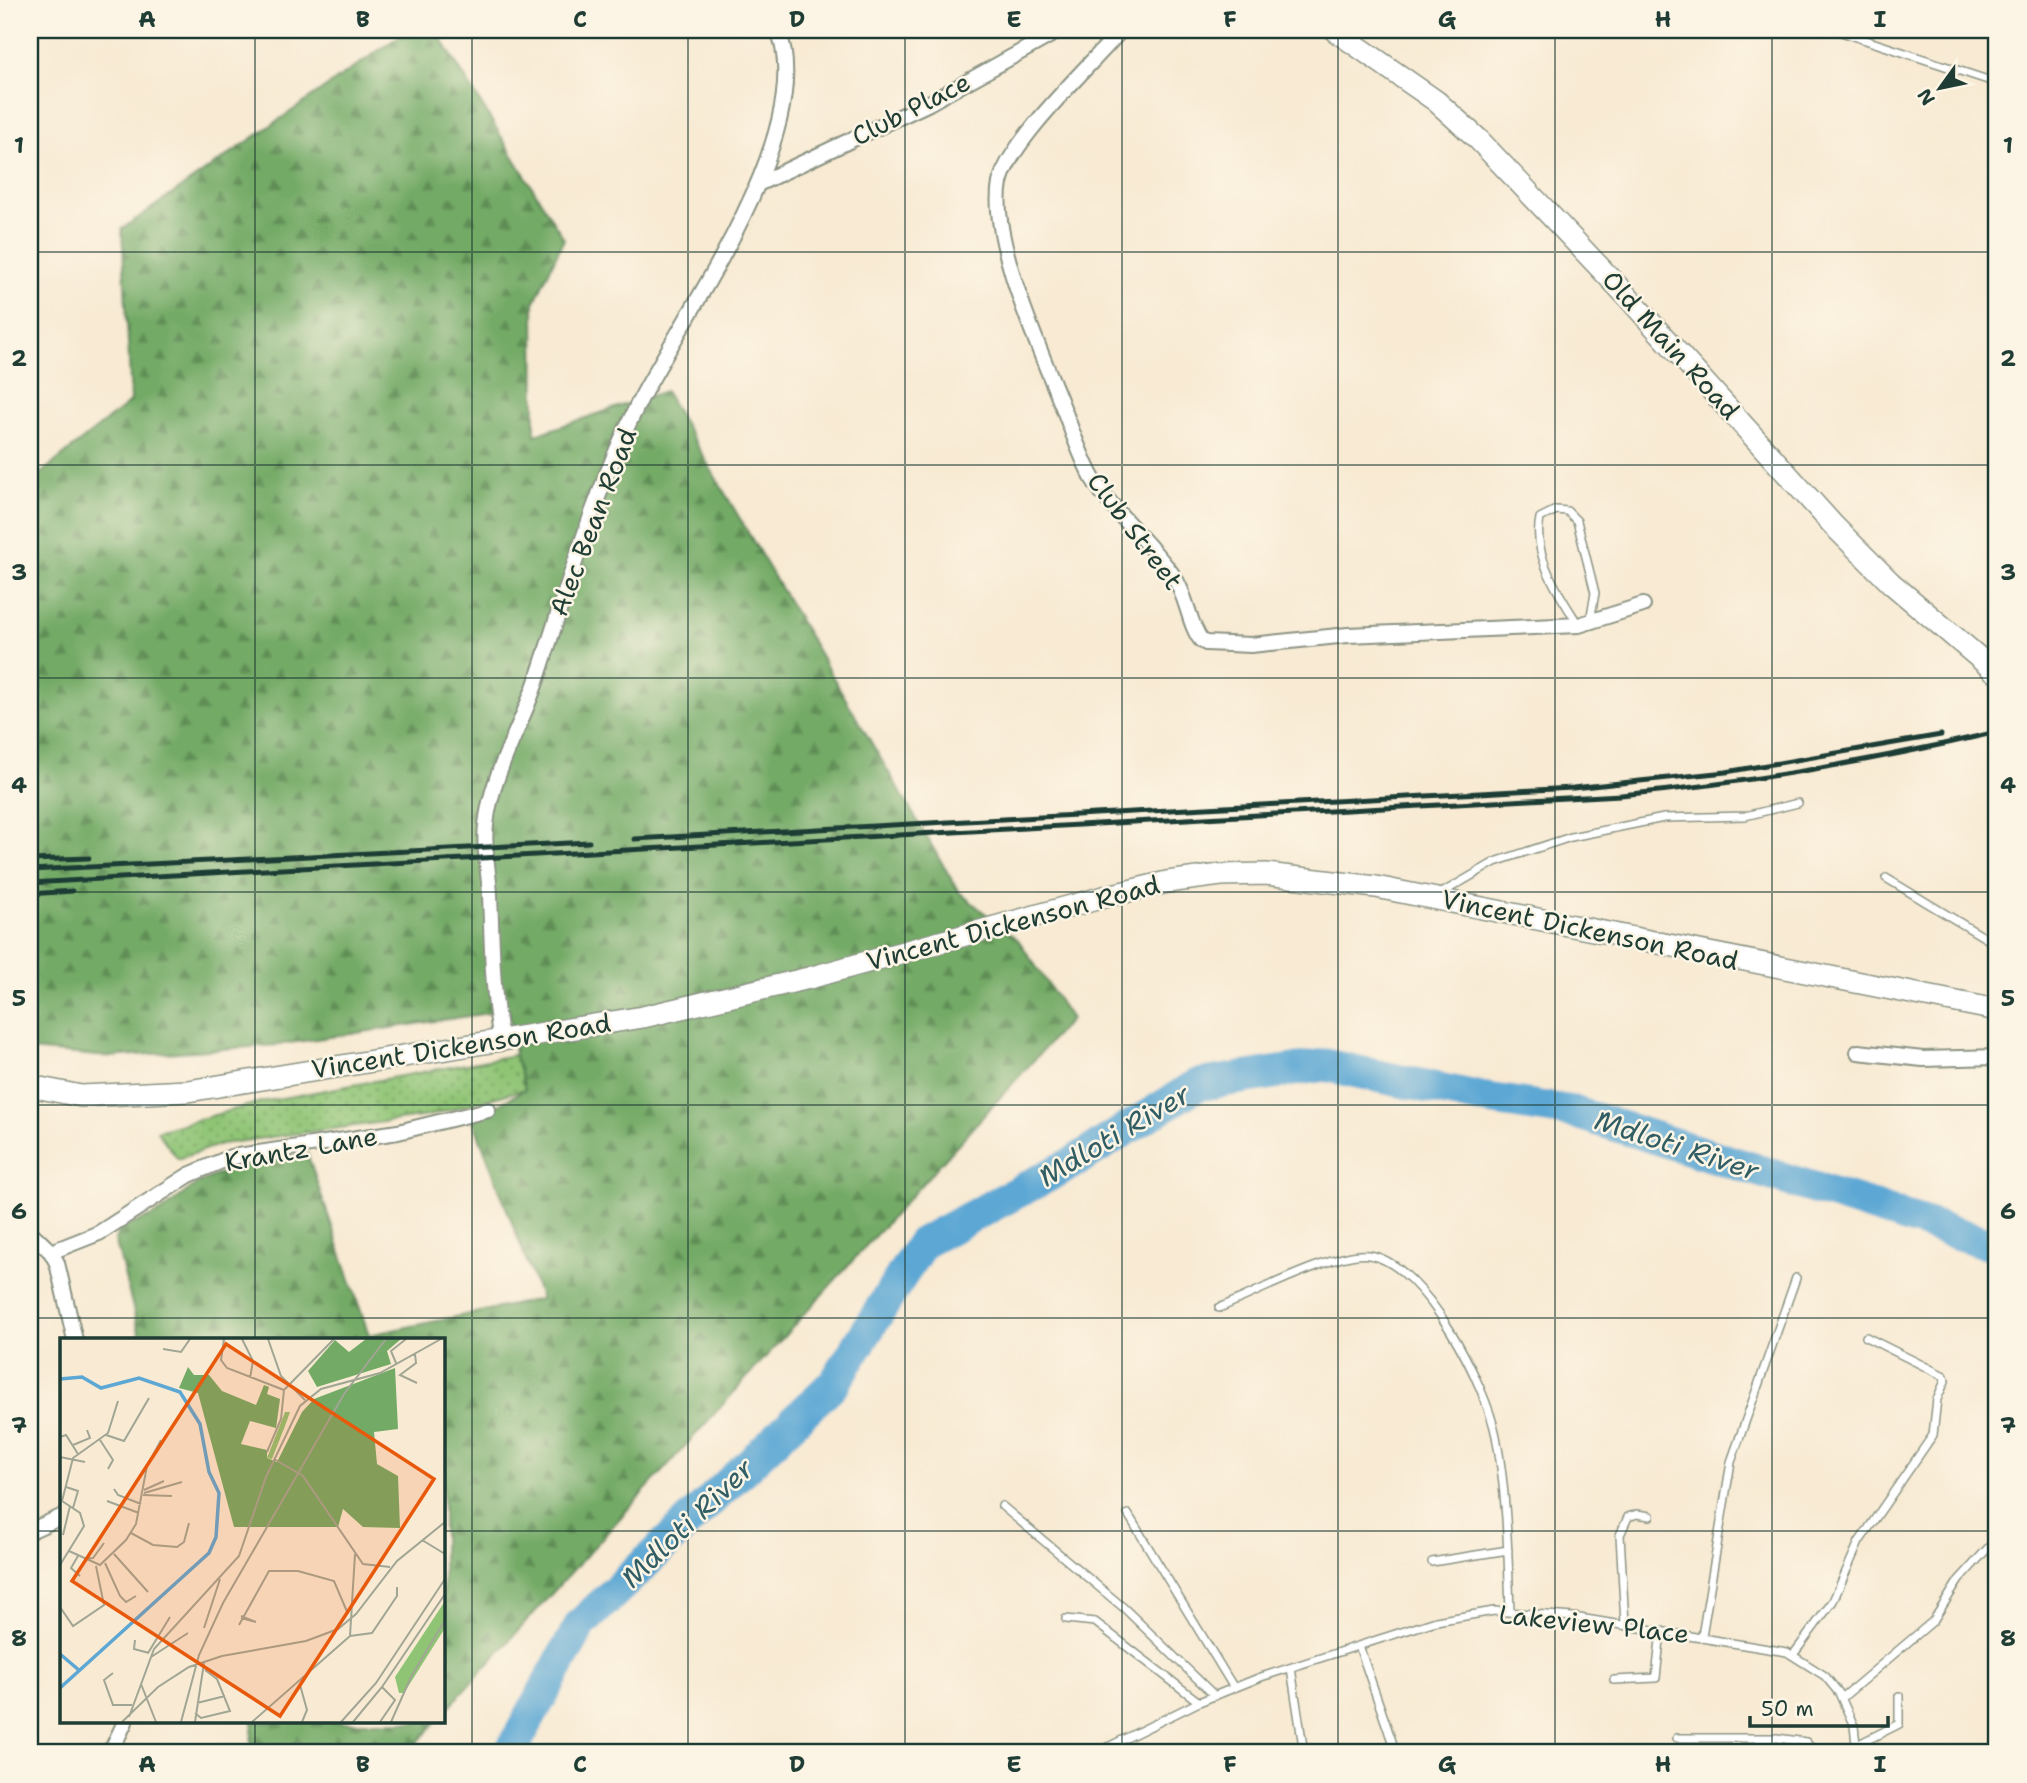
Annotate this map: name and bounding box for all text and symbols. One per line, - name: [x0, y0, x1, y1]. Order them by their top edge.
- text: A: [138, 4, 156, 34]
- text: B: [356, 4, 370, 34]
- text: C: [573, 4, 587, 34]
- text: D: [789, 4, 805, 34]
- text: E: [1006, 4, 1022, 34]
- text: F: [1223, 4, 1237, 34]
- text: G: [1438, 4, 1457, 34]
- text: H: [1655, 4, 1671, 34]
- text: I: [1874, 4, 1887, 34]
- north arrow: [1904, 52, 1974, 122]
- street label: Club Place: [846, 64, 976, 153]
- text: N: [1912, 84, 1941, 110]
- text: 1: [14, 130, 24, 160]
- text: 1: [2003, 130, 2013, 160]
- street label: Old Main Road: [1595, 262, 1748, 427]
- text: 2: [11, 343, 27, 373]
- text: 2: [2000, 343, 2016, 373]
- street label: Alec Bean Road: [541, 423, 644, 621]
- street label: Club Street: [1080, 465, 1191, 597]
- text: 3: [11, 557, 27, 587]
- text: 3: [2000, 557, 2016, 587]
- text: 4: [11, 770, 27, 800]
- text: 4: [2000, 770, 2016, 800]
- street label: Vincent Dickenson Road: [862, 866, 1164, 979]
- street label: Vincent Dickenson Road: [1438, 881, 1742, 978]
- text: 5: [12, 983, 26, 1013]
- text: 5: [2001, 983, 2015, 1013]
- street label: Vincent Dickenson Road: [309, 1005, 613, 1086]
- water label: Mdloti River: [1031, 1074, 1198, 1195]
- water label: Mdloti River: [1590, 1101, 1765, 1190]
- street label: Krantz Lane: [222, 1118, 380, 1179]
- text: 6: [11, 1196, 27, 1226]
- text: 6: [2000, 1196, 2016, 1226]
- inset map: [60, 1338, 444, 1724]
- text: 7: [11, 1410, 27, 1440]
- text: 7: [2000, 1410, 2016, 1440]
- water label: Mdloti River: [612, 1450, 762, 1596]
- street label: Lakeview Place: [1497, 1596, 1691, 1651]
- text: 8: [11, 1623, 27, 1653]
- text: 8: [2000, 1623, 2016, 1653]
- scale bar: [1750, 1685, 1889, 1729]
- text: 50 m: [1761, 1695, 1814, 1723]
- text: A: [138, 1749, 156, 1779]
- text: B: [356, 1749, 370, 1779]
- text: C: [573, 1749, 587, 1779]
- text: D: [789, 1749, 805, 1779]
- text: E: [1006, 1749, 1022, 1779]
- text: F: [1223, 1749, 1237, 1779]
- text: G: [1438, 1749, 1457, 1779]
- text: H: [1655, 1749, 1671, 1779]
- text: I: [1874, 1749, 1887, 1779]

